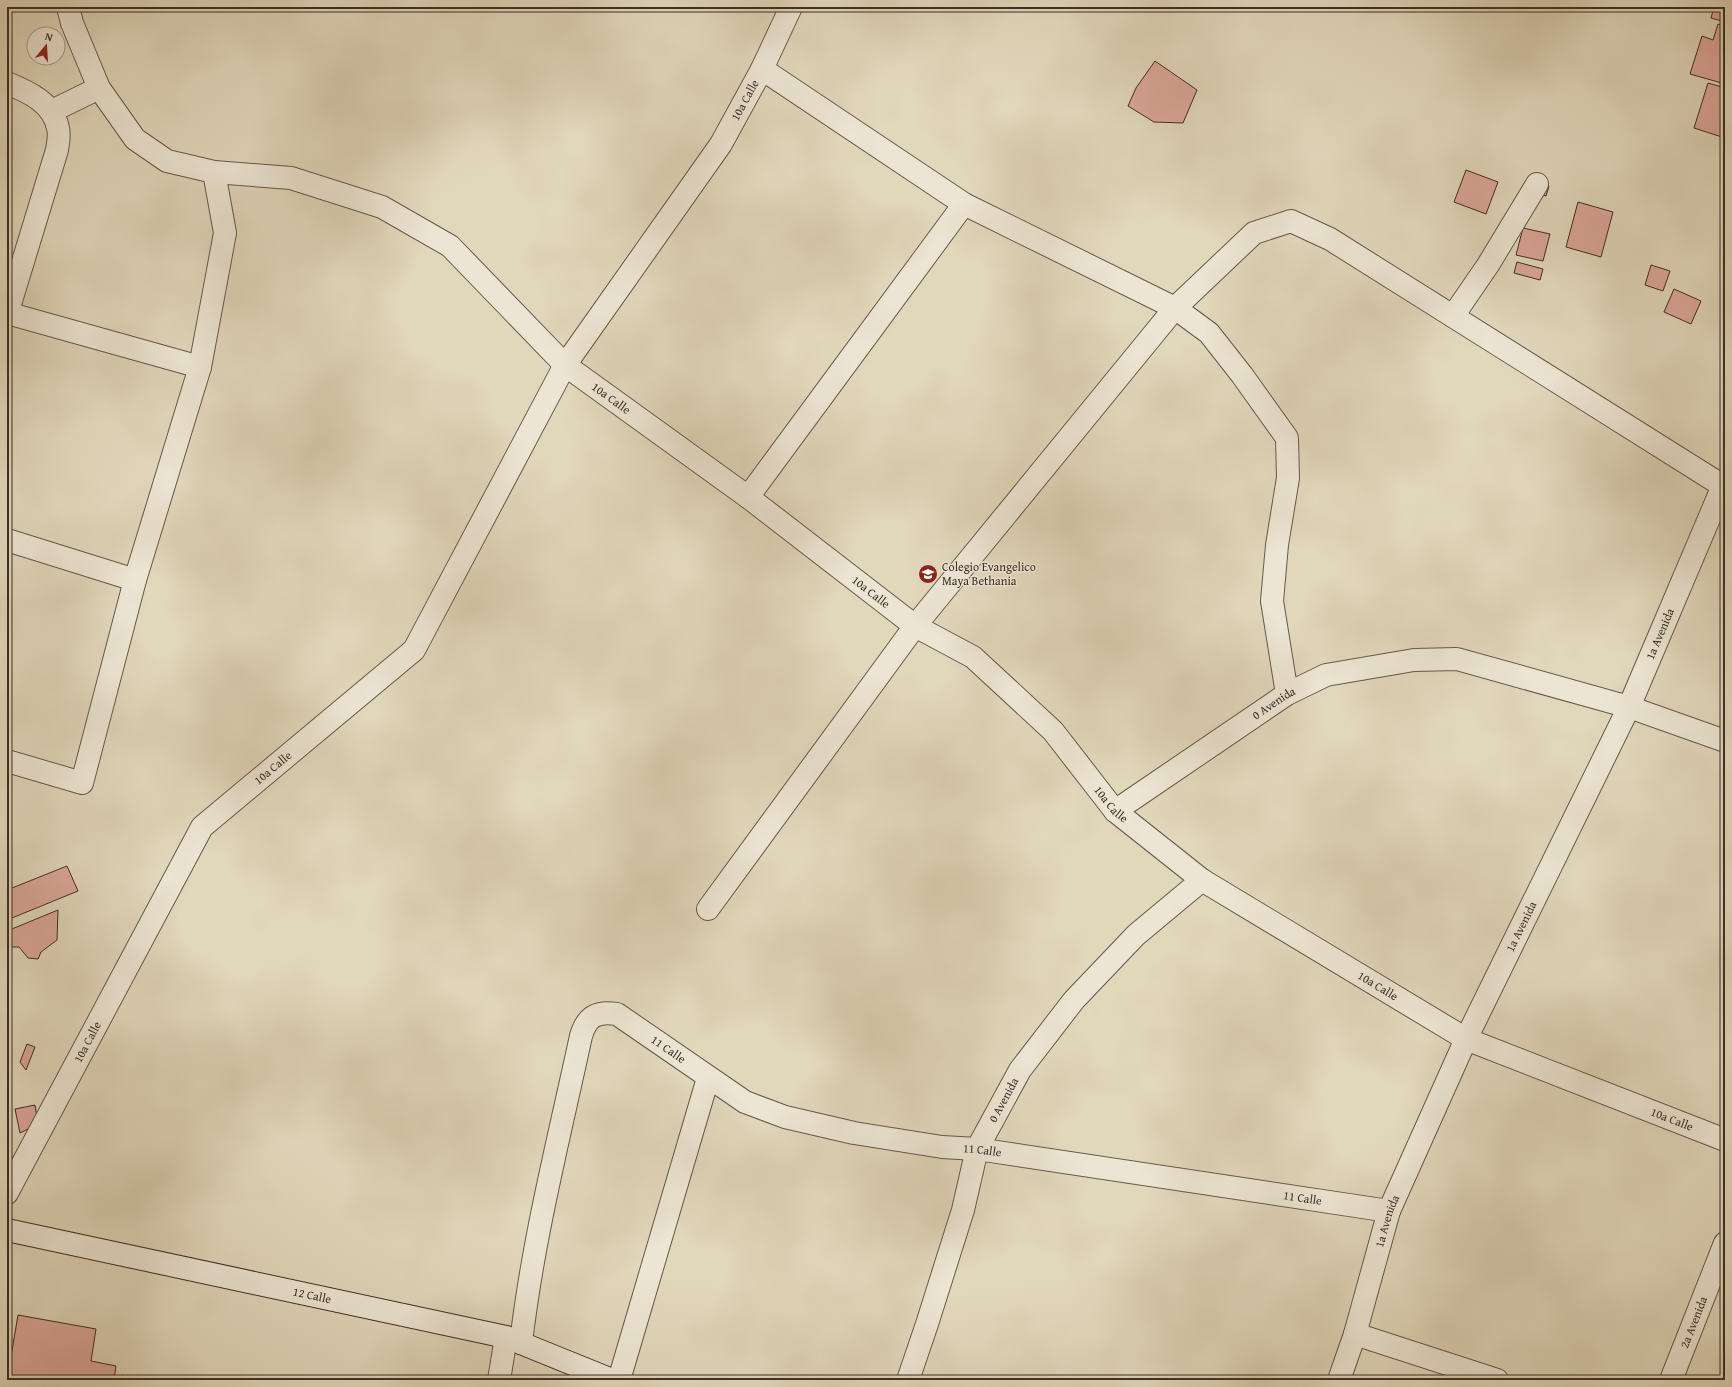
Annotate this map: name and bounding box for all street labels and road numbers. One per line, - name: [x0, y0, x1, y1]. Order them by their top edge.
- street label: 10a Calle: [726, 76, 763, 123]
- street label: 10a Calle: [588, 378, 635, 418]
- street label: 10a Calle: [848, 571, 894, 612]
- street label: 1a Avenida: [1641, 605, 1678, 662]
- street label: 0 Avenida: [1249, 682, 1298, 723]
- street label: 10a Calle: [250, 746, 295, 788]
- street label: 10a Calle: [1090, 782, 1132, 827]
- street label: 1a Avenida: [1501, 898, 1540, 955]
- street label: 10a Calle: [1355, 967, 1402, 1004]
- street label: 10a Calle: [69, 1018, 105, 1065]
- street label: 11 Calle: [648, 1031, 690, 1067]
- street label: 0 Avenida: [984, 1074, 1022, 1125]
- street label: 10a Calle: [1648, 1103, 1696, 1135]
- street label: 11 Calle: [962, 1139, 1003, 1161]
- street label: 11 Calle: [1282, 1186, 1323, 1209]
- street label: 1a Avenida: [1370, 1192, 1403, 1249]
- street label: 12 Calle: [291, 1283, 333, 1307]
- street label: 2a Avenida: [1675, 1293, 1711, 1351]

